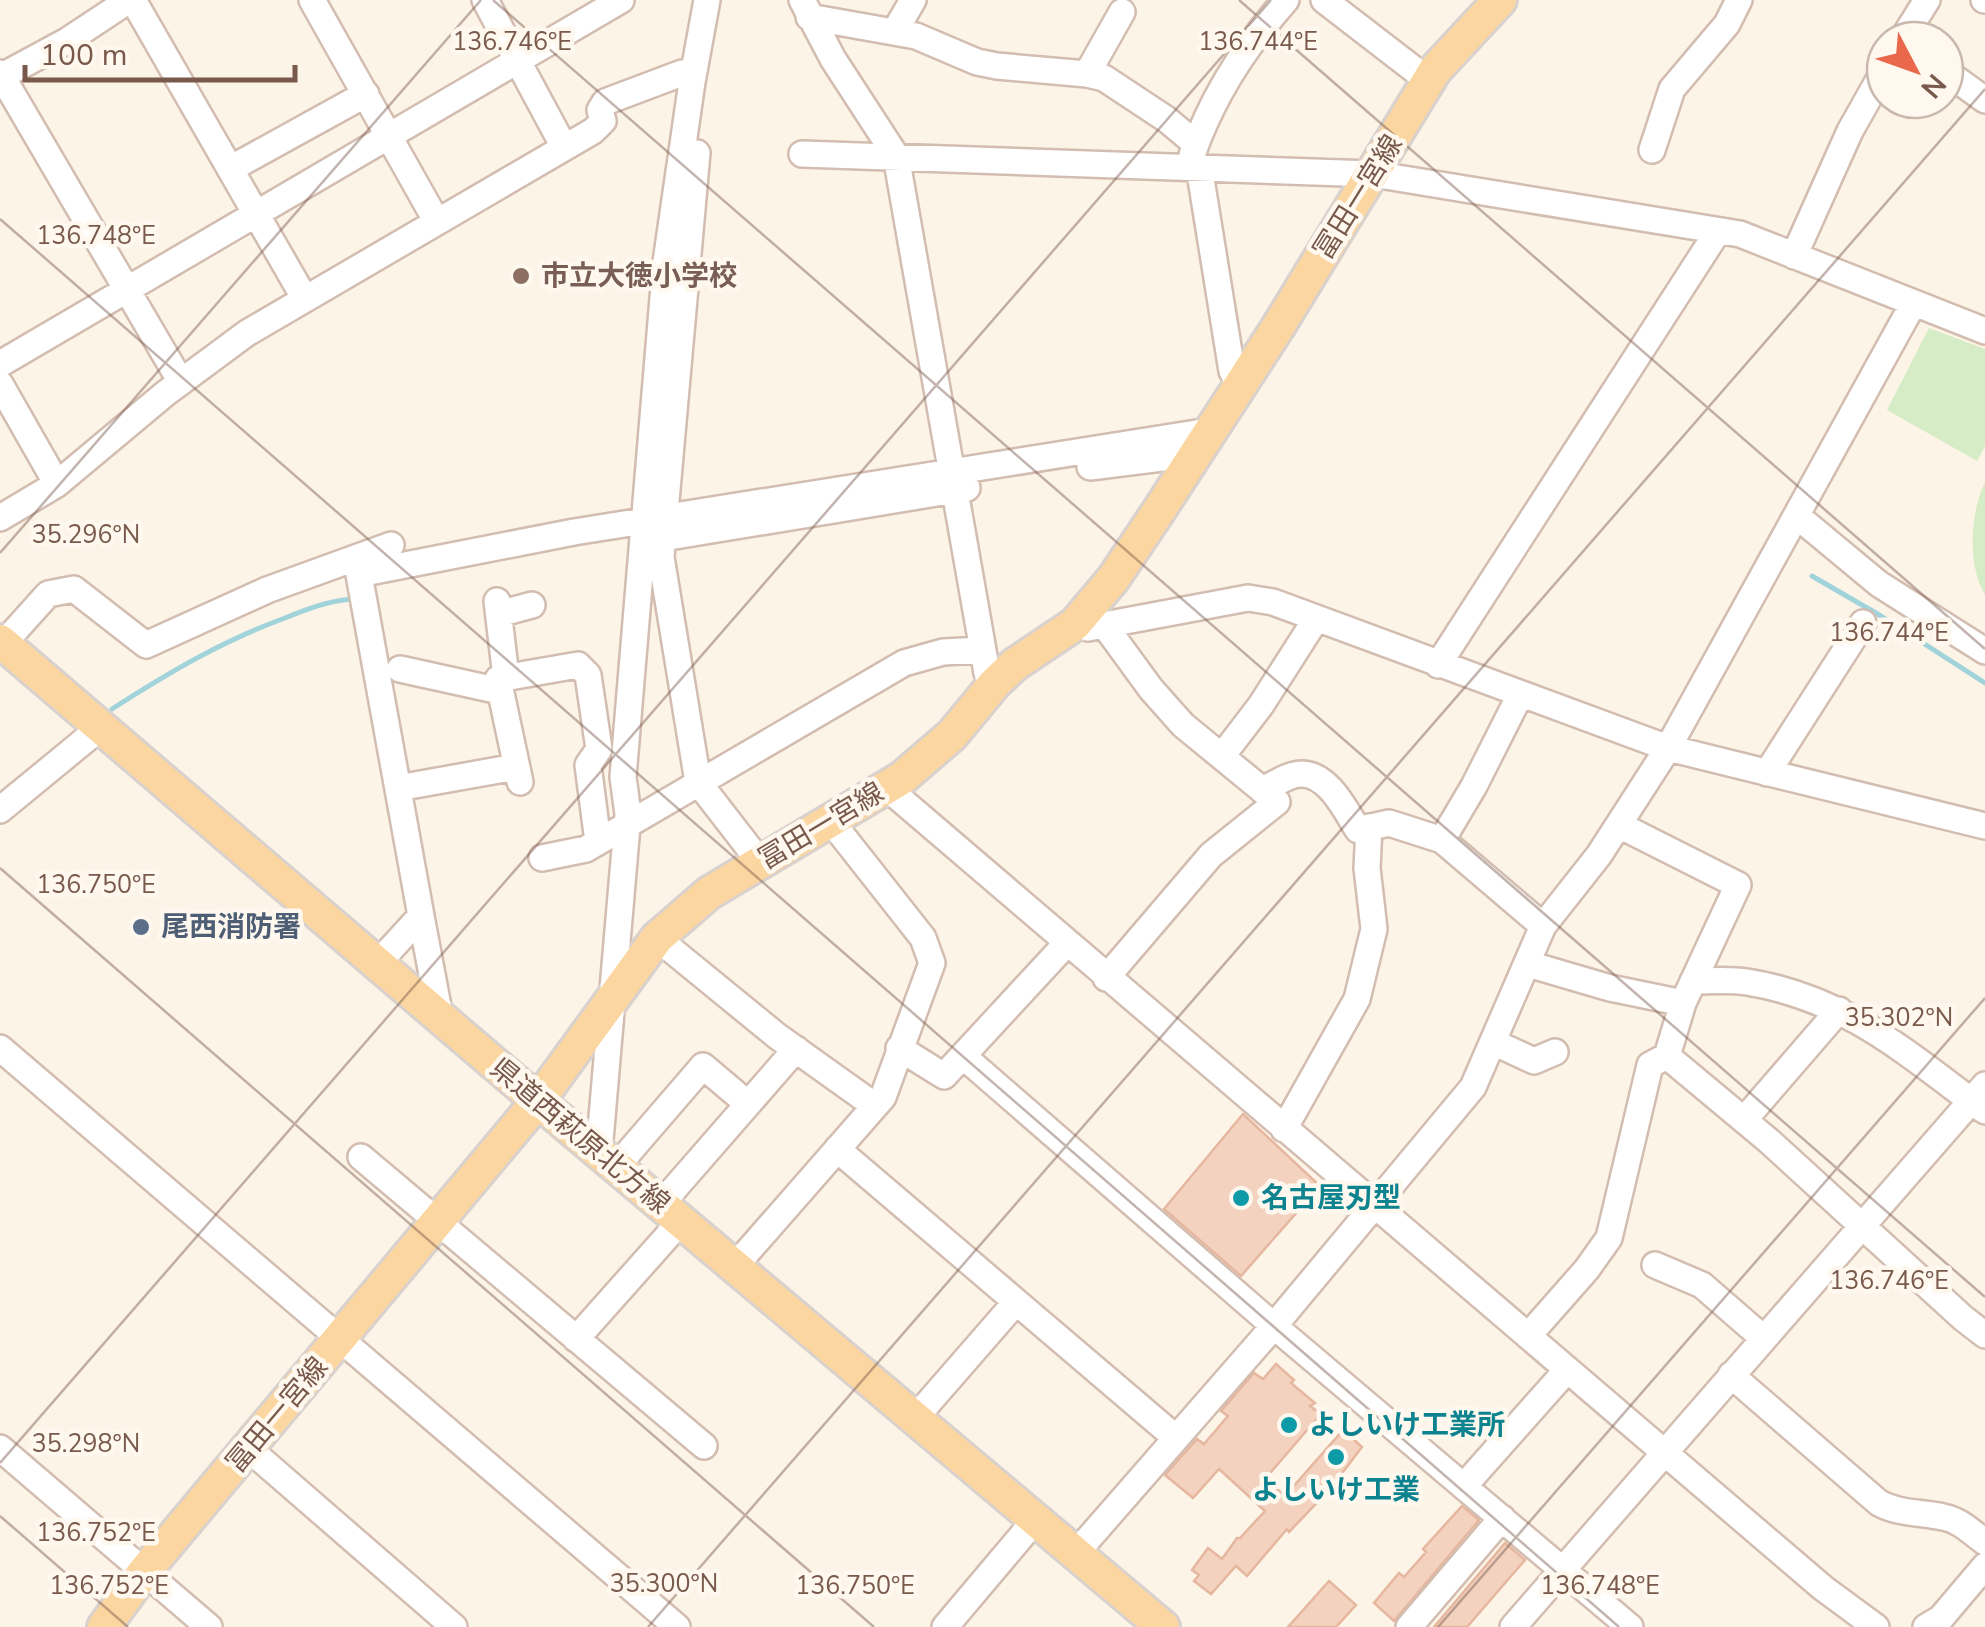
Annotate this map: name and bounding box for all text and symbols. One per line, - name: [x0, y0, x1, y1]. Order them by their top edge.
- scale bar: [25, 20, 295, 82]
- north arrow: [1865, 20, 1965, 120]
- text: 136.746°E: [452, 25, 572, 59]
- text: 136.744°E: [1198, 25, 1318, 59]
- text: 100 m: [40, 35, 127, 76]
- text: N: [1912, 65, 1954, 106]
- street label: 冨田一宮線: [1305, 128, 1411, 266]
- text: 136.748°E: [36, 219, 156, 253]
- place label: 市立大徳小学校: [541, 257, 737, 295]
- marker: 市立大徳小学校: [510, 265, 532, 287]
- text: 35.296°N: [32, 518, 140, 552]
- text: 136.744°E: [1829, 616, 1949, 650]
- street label: 冨田一宮線: [751, 774, 891, 878]
- text: 136.750°E: [36, 868, 156, 902]
- place label: 尾西消防署: [161, 908, 301, 946]
- marker: 尾西消防署: [130, 916, 152, 938]
- text: 35.302°N: [1845, 1001, 1953, 1035]
- street label: 県道西萩原北方線: [482, 1049, 678, 1223]
- place label: 名古屋刃型: [1261, 1179, 1401, 1217]
- marker: 名古屋刃型: [1230, 1187, 1252, 1209]
- text: 136.746°E: [1829, 1264, 1949, 1298]
- street label: 冨田一宮線: [217, 1349, 337, 1481]
- place label: よしいけ工業所: [1309, 1406, 1505, 1444]
- marker: よしいけ工業所: [1278, 1414, 1300, 1436]
- text: 35.298°N: [32, 1427, 140, 1461]
- marker: よしいけ工業: [1325, 1446, 1347, 1468]
- place label: よしいけ工業: [1252, 1471, 1420, 1509]
- text: 136.752°E: [36, 1516, 156, 1550]
- text: 35.300°N: [610, 1567, 718, 1601]
- text: 136.752°E: [49, 1569, 169, 1603]
- text: 136.750°E: [795, 1569, 915, 1603]
- text: 136.748°E: [1540, 1569, 1660, 1603]

